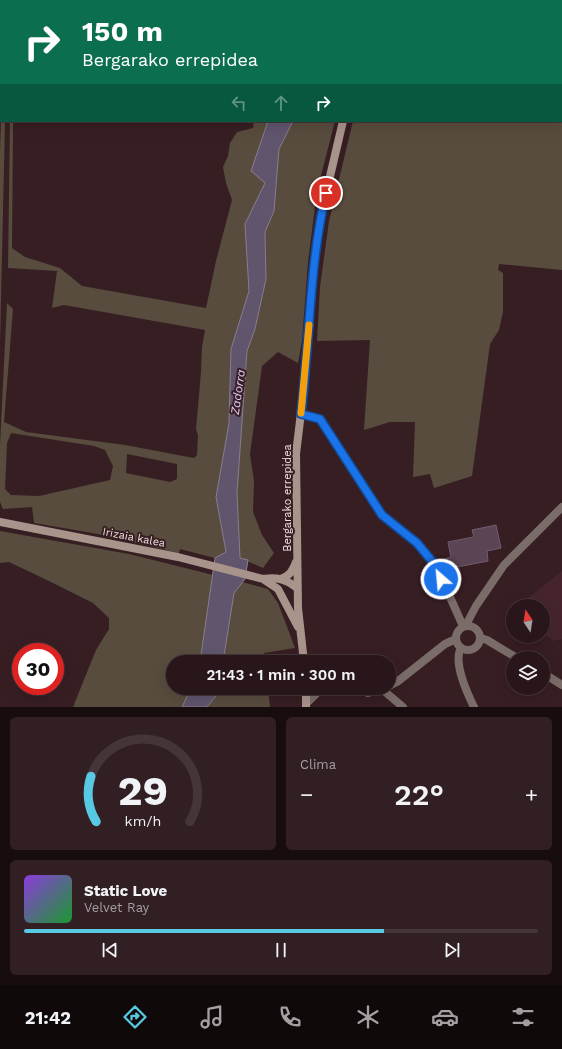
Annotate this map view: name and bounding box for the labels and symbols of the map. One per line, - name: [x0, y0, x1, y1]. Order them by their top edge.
- pin: [309, 176, 343, 210]
- water label: Zadorra: [228, 368, 248, 416]
- street label: Bergarako errepidea: [281, 444, 294, 552]
- street label: Irizaia kalea: [101, 525, 166, 550]
- position arrow: [420, 558, 462, 600]
- north arrow: [506, 599, 550, 643]
- speed limit sign: 30: [12, 643, 64, 695]

